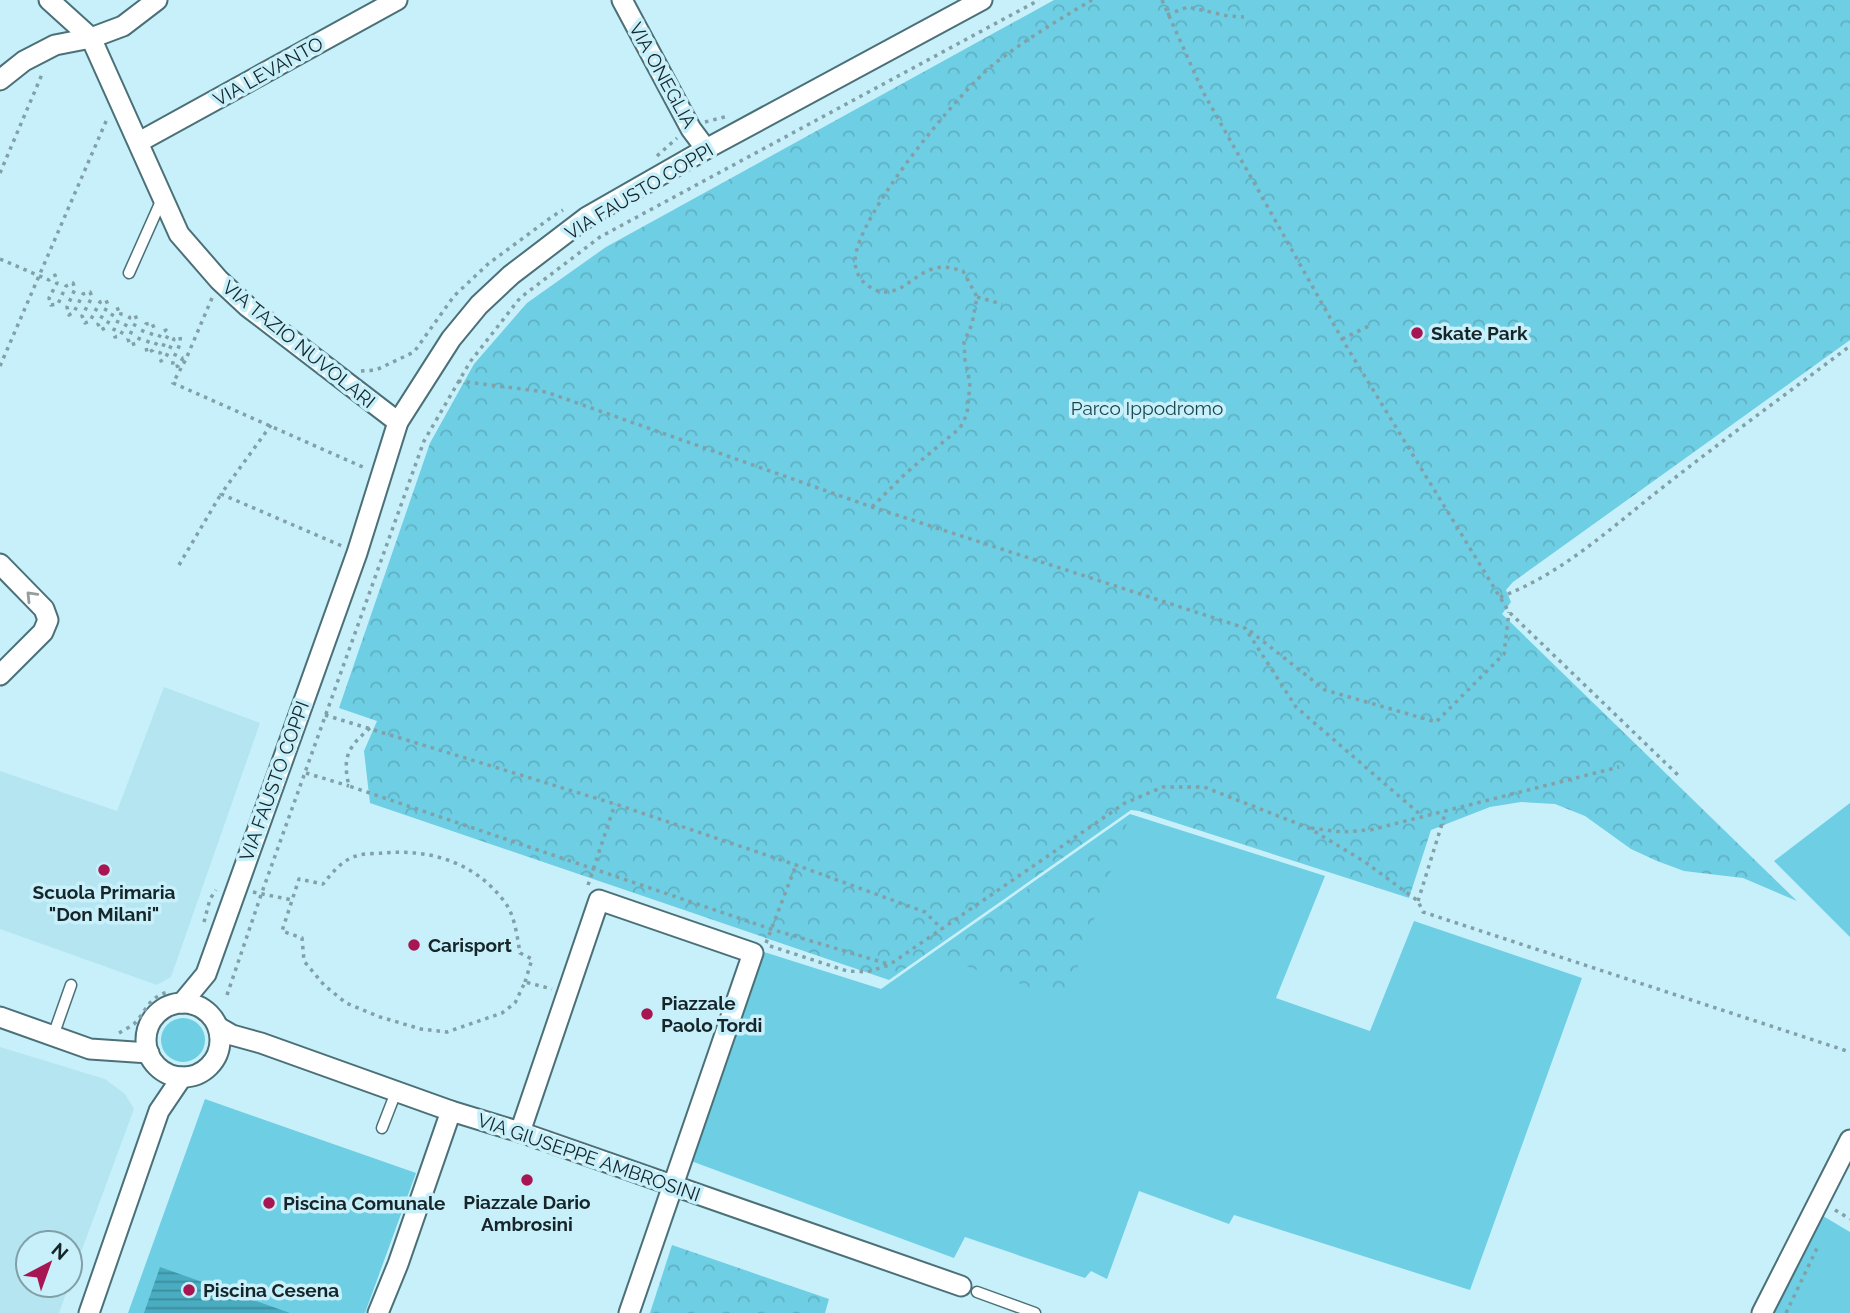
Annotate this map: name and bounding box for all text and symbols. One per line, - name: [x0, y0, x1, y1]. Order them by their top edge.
- street label: VIA ONEGLIA: [625, 18, 701, 132]
- street label: VIA LEVANTO: [209, 32, 327, 110]
- street label: VIA FAUSTO COPPI: [561, 138, 717, 244]
- street label: VIA TAZIO NUVOLARI: [218, 276, 380, 412]
- place label: Skate Park: [1431, 322, 1528, 344]
- marker: Skate Park: [1409, 325, 1425, 341]
- park label: Parco Ippodromo: [1071, 397, 1223, 419]
- one-way arrow: [26, 591, 39, 604]
- street label: VIA FAUSTO COPPI: [235, 698, 313, 864]
- marker: Scuola Primaria "Don Milani": [96, 862, 112, 878]
- place label: Scuola Primaria "Don Milani": [33, 881, 176, 925]
- place label: Carisport: [428, 934, 512, 956]
- marker: Carisport: [406, 937, 422, 953]
- place label: Piazzale Paolo Tordi: [661, 992, 762, 1036]
- marker: Piazzale Paolo Tordi: [639, 1006, 655, 1022]
- street label: VIA GIUSEPPE AMBROSINI: [475, 1108, 703, 1206]
- marker: Piazzale Dario Ambrosini: [519, 1172, 535, 1188]
- place label: Piazzale Dario Ambrosini: [463, 1191, 591, 1235]
- place label: Piscina Comunale: [283, 1192, 445, 1214]
- marker: Piscina Comunale: [261, 1195, 277, 1211]
- north arrow: [14, 1229, 84, 1299]
- text: N: [47, 1238, 73, 1264]
- place label: Piscina Cesena: [203, 1279, 339, 1301]
- marker: Piscina Cesena: [181, 1282, 197, 1298]

